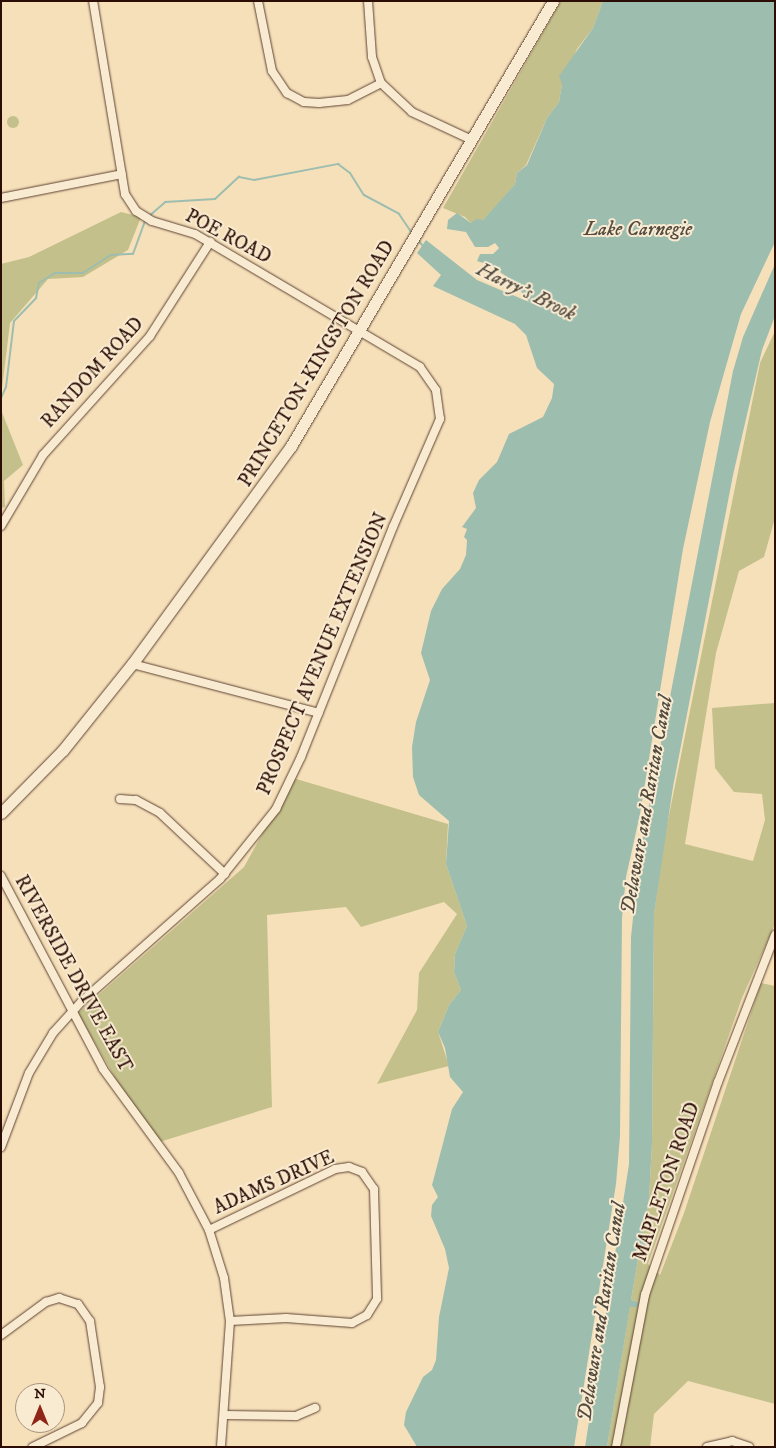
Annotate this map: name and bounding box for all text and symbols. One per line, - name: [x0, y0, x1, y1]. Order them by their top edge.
- street label: POE ROAD: [181, 205, 275, 269]
- water label: Lake Carnegie: [584, 217, 692, 241]
- street label: PRINCETON-KINGSTON ROAD: [234, 237, 400, 491]
- water label: Harry's Brook: [472, 258, 580, 326]
- street label: RANDOM ROAD: [37, 313, 149, 433]
- street label: PROSPECT AVENUE EXTENSION: [253, 509, 393, 799]
- water label: Delaware and Raritan Canal: [616, 694, 678, 916]
- street label: RIVERSIDE DRIVE EAST: [9, 872, 137, 1076]
- street label: MAPLETON ROAD: [629, 1099, 705, 1265]
- street label: ADAMS DRIVE: [210, 1146, 338, 1220]
- water label: Delaware and Raritan Canal: [573, 1201, 631, 1423]
- north arrow: [15, 1383, 65, 1433]
- text: N: [34, 1385, 46, 1403]

